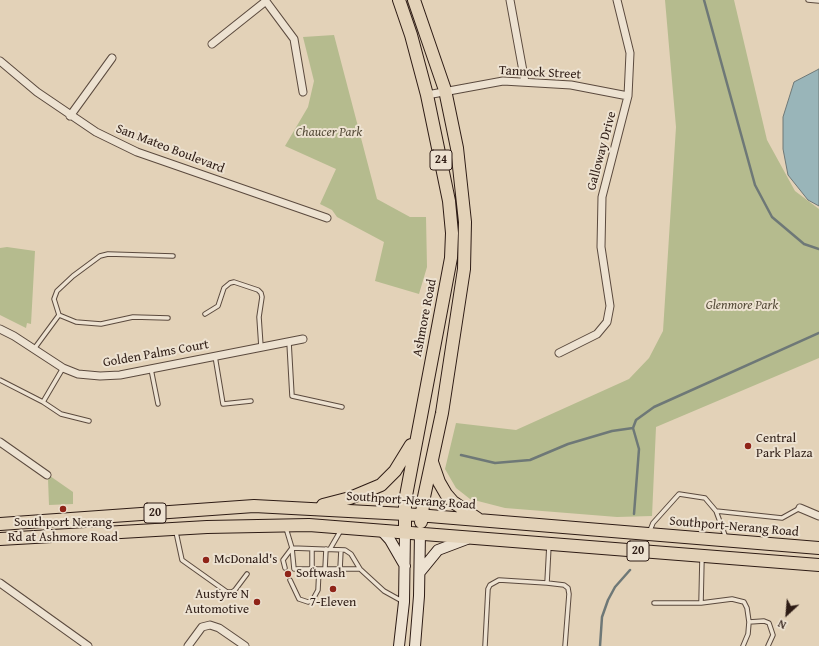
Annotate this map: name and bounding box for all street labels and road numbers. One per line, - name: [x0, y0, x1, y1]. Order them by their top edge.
- street label: Tannock Street: [499, 63, 581, 83]
- street label: Galloway Drive: [584, 110, 620, 192]
- street label: San Mateo Boulevard: [114, 121, 226, 177]
- road number: 24: [430, 150, 452, 170]
- street label: Ashmore Road: [410, 278, 440, 358]
- street label: Golden Palms Court: [102, 337, 210, 371]
- street label: Southport-Nerang Road: [346, 489, 476, 513]
- road number: 20: [144, 503, 166, 523]
- street label: Southport-Nerang Road: [669, 514, 799, 540]
- road number: 20: [627, 541, 649, 561]

